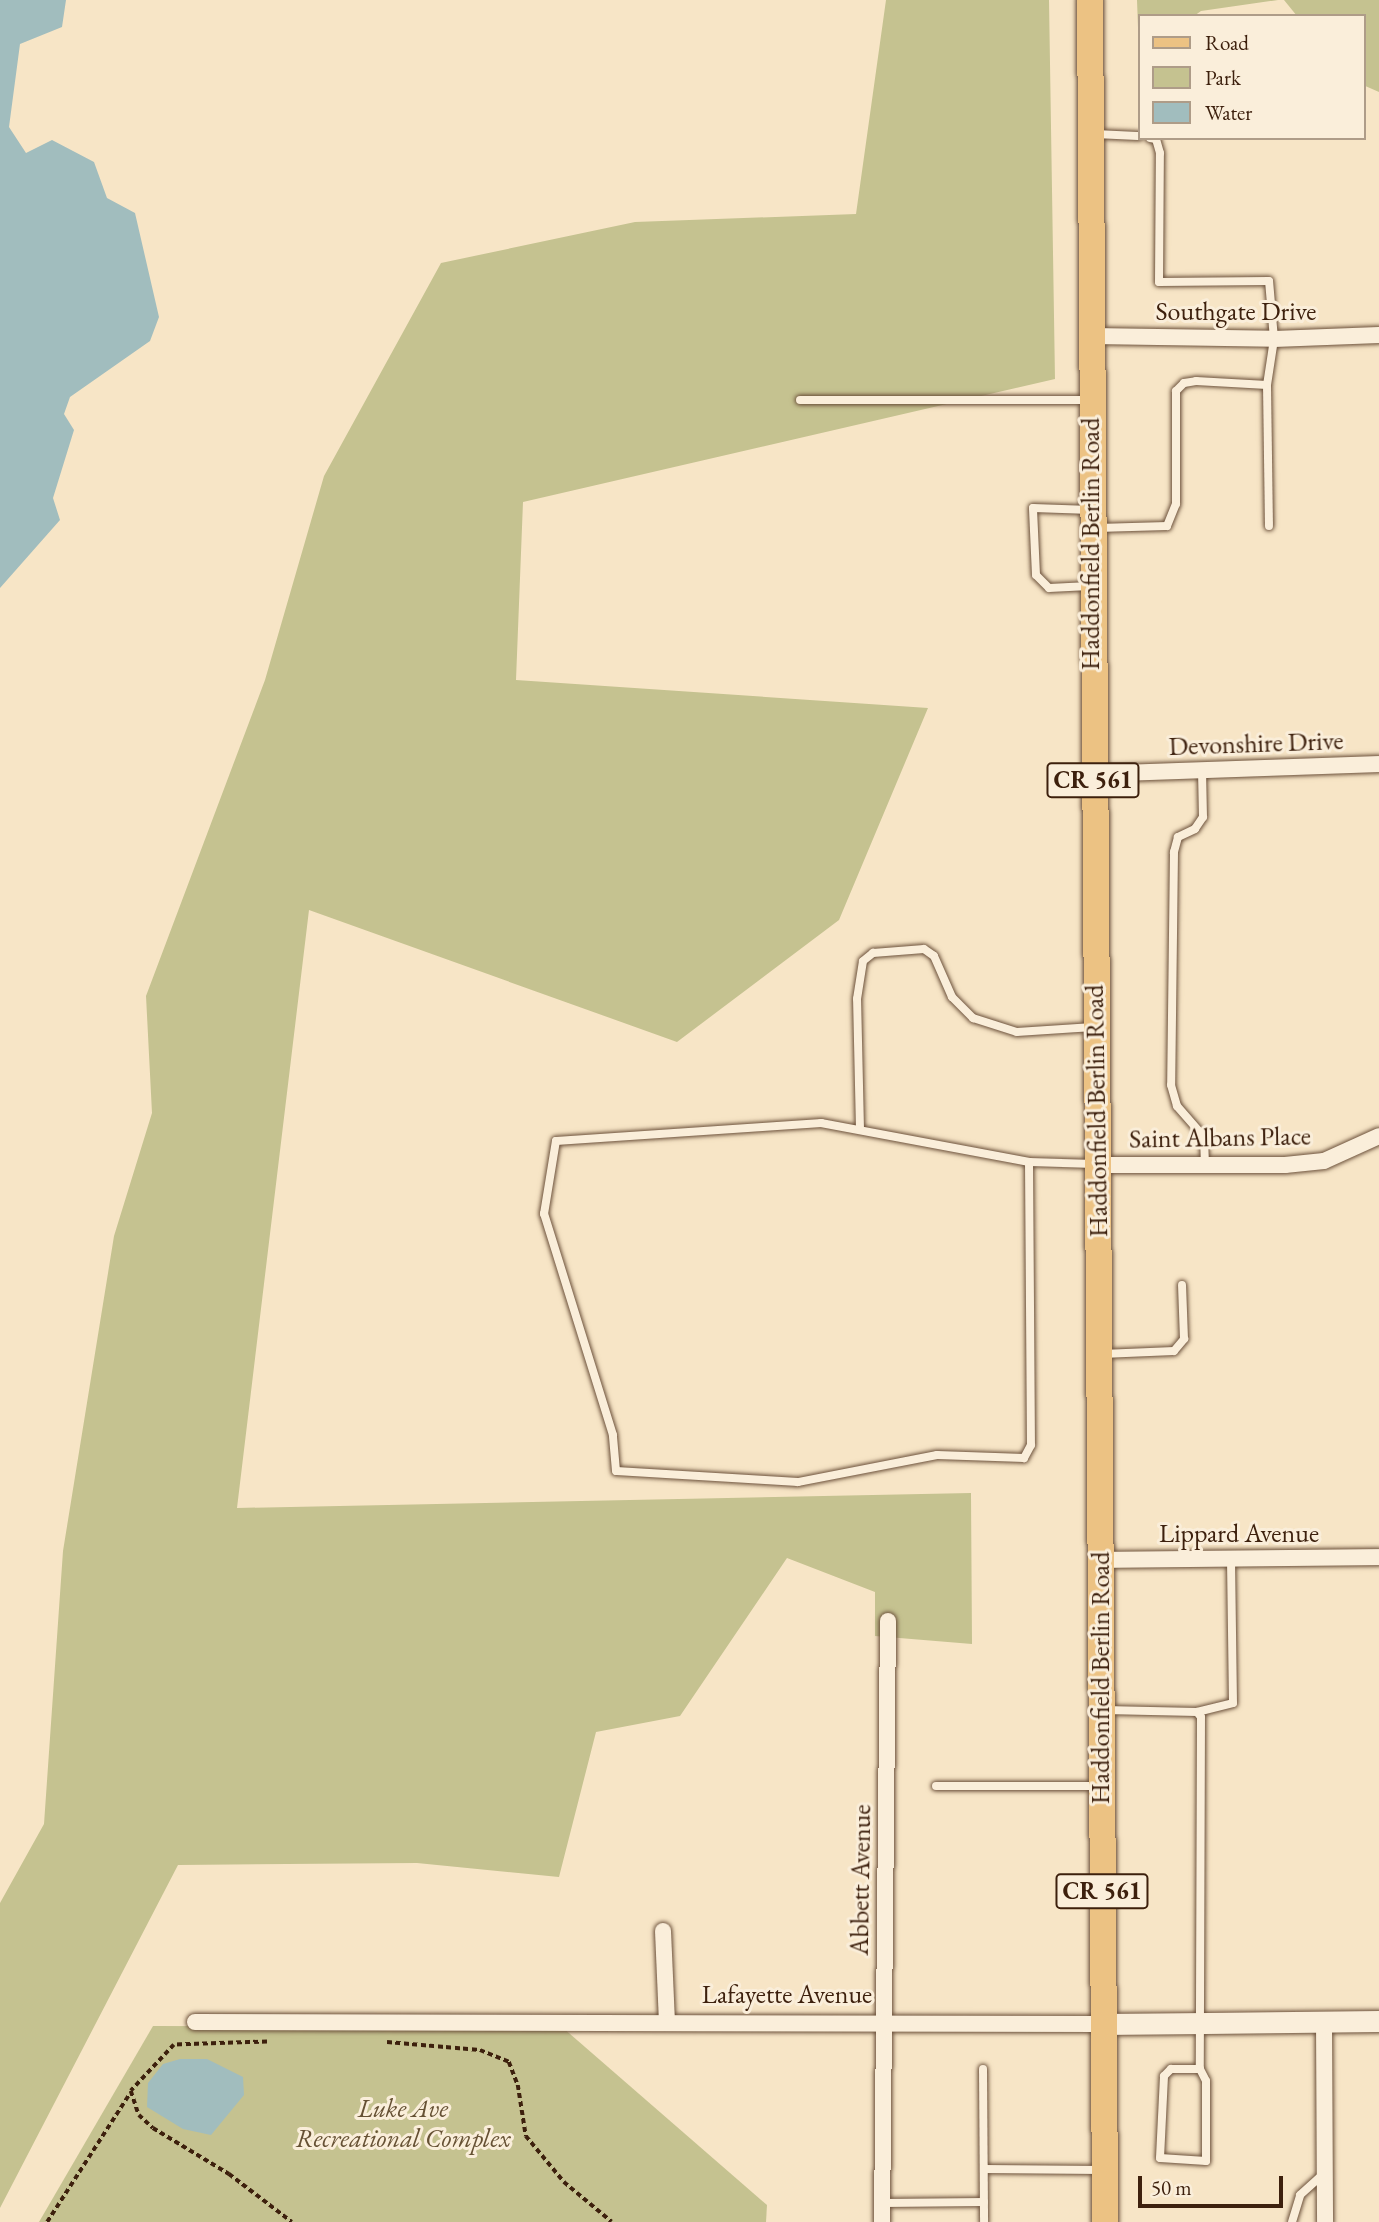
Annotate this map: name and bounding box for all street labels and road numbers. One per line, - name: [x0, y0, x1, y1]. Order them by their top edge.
- street label: Southgate Drive: [1156, 296, 1316, 328]
- street label: Haddonfield Berlin Road: [1075, 418, 1107, 670]
- street label: Devonshire Drive: [1168, 725, 1344, 763]
- road number: CR 561: [1046, 760, 1140, 800]
- street label: Haddonfield Berlin Road: [1079, 984, 1115, 1238]
- street label: Saint Albans Place: [1129, 1121, 1311, 1155]
- street label: Lippard Avenue: [1159, 1518, 1319, 1550]
- street label: Haddonfield Berlin Road: [1085, 1552, 1117, 1804]
- street label: Abbett Avenue: [844, 1804, 878, 1956]
- road number: CR 561: [1055, 1870, 1149, 1912]
- street label: Lafayette Avenue: [702, 1979, 872, 2011]

